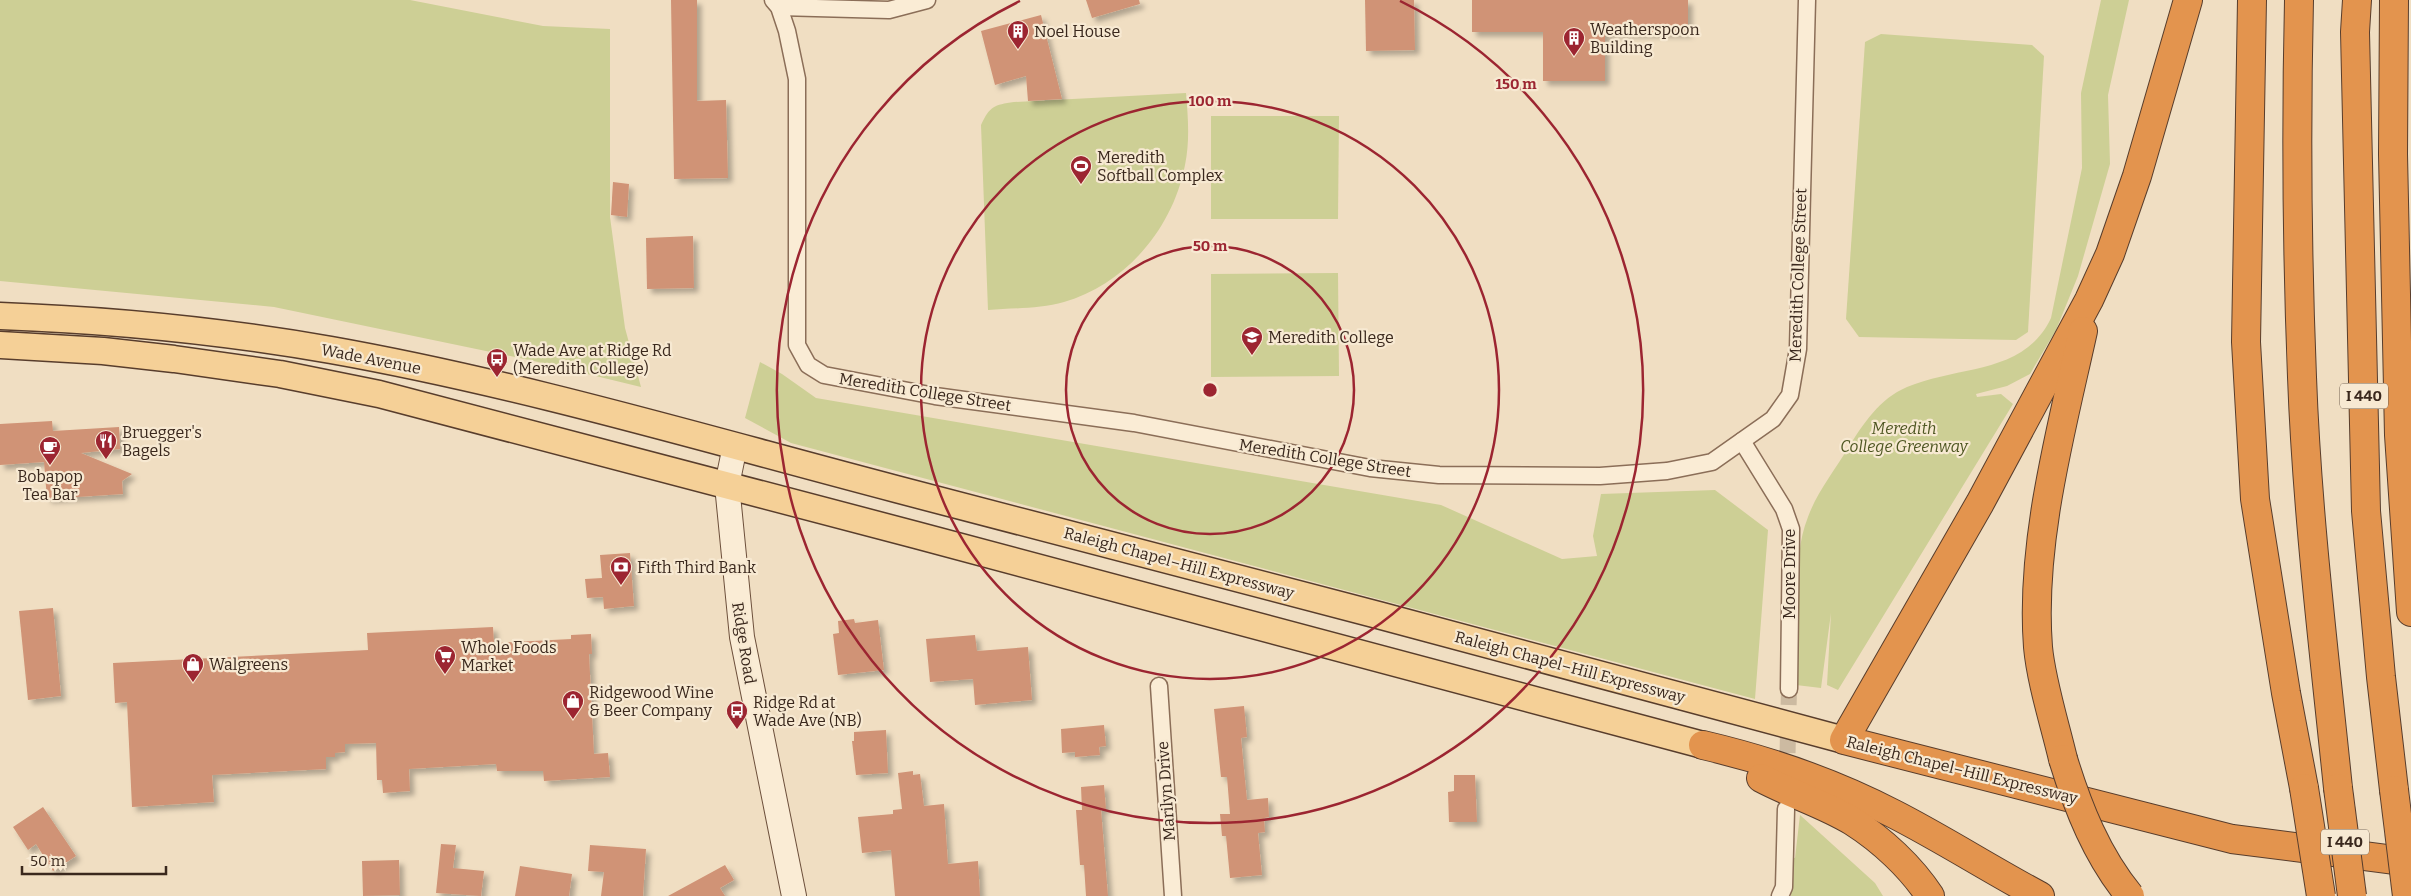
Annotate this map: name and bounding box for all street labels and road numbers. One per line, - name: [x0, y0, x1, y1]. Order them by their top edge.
- street label: Meredith College Street: [1785, 187, 1811, 362]
- street label: Wade Avenue: [319, 340, 423, 378]
- street label: Meredith College Street: [838, 369, 1013, 415]
- road number: I 440: [2340, 384, 2388, 408]
- street label: Meredith College Street: [1238, 435, 1413, 481]
- street label: Raleigh Chapel–Hill Expressway: [1062, 523, 1297, 603]
- street label: Moore Drive: [1780, 529, 1799, 619]
- street label: Ridge Road: [728, 601, 760, 686]
- street label: Raleigh Chapel–Hill Expressway: [1453, 627, 1688, 707]
- street label: Raleigh Chapel–Hill Expressway: [1844, 732, 2080, 808]
- street label: Marilyn Drive: [1153, 741, 1179, 841]
- road number: I 440: [2321, 830, 2369, 854]

